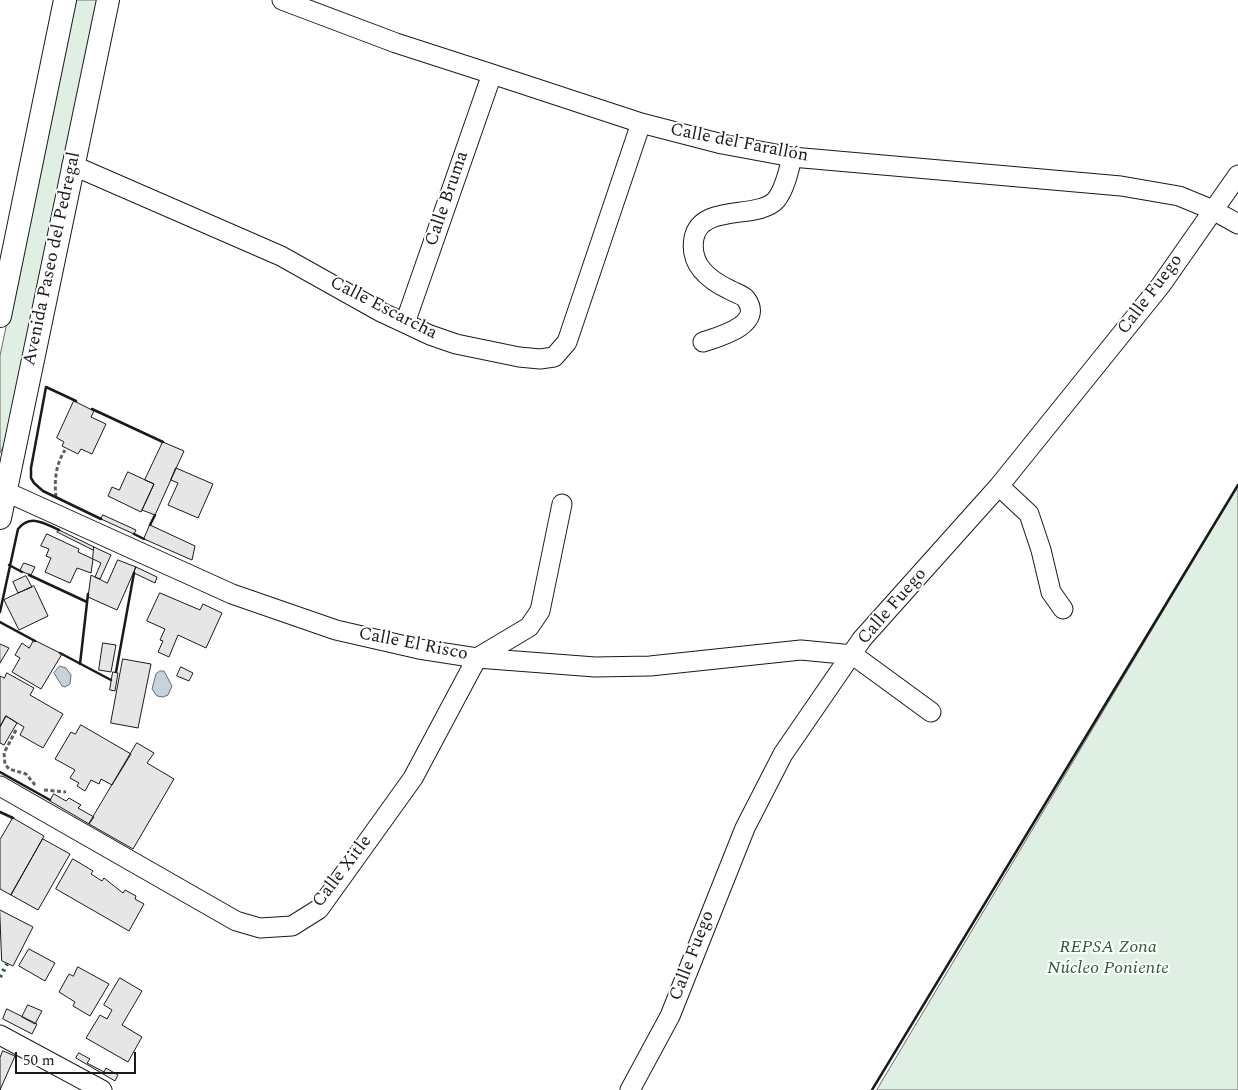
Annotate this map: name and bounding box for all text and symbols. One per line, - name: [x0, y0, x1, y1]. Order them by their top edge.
- street label: Calle del Farallón: [668, 120, 810, 168]
- street label: Calle Bruma: [422, 149, 474, 249]
- street label: Avenida Paseo del Pedregal: [20, 150, 86, 368]
- street label: Calle Fuego: [1114, 251, 1188, 339]
- street label: Calle Escarcha: [326, 273, 440, 345]
- street label: Calle Fuego: [854, 564, 932, 650]
- street label: Calle El Risco: [357, 624, 469, 666]
- street label: Calle Xitle: [309, 832, 377, 912]
- street label: Calle Fuego: [666, 908, 720, 1004]
- park label: REPSA Zona Núcleo Poniente: [1047, 937, 1169, 980]
- scale bar: [18, 1042, 139, 1074]
- text: 50 m: [23, 1049, 55, 1072]

